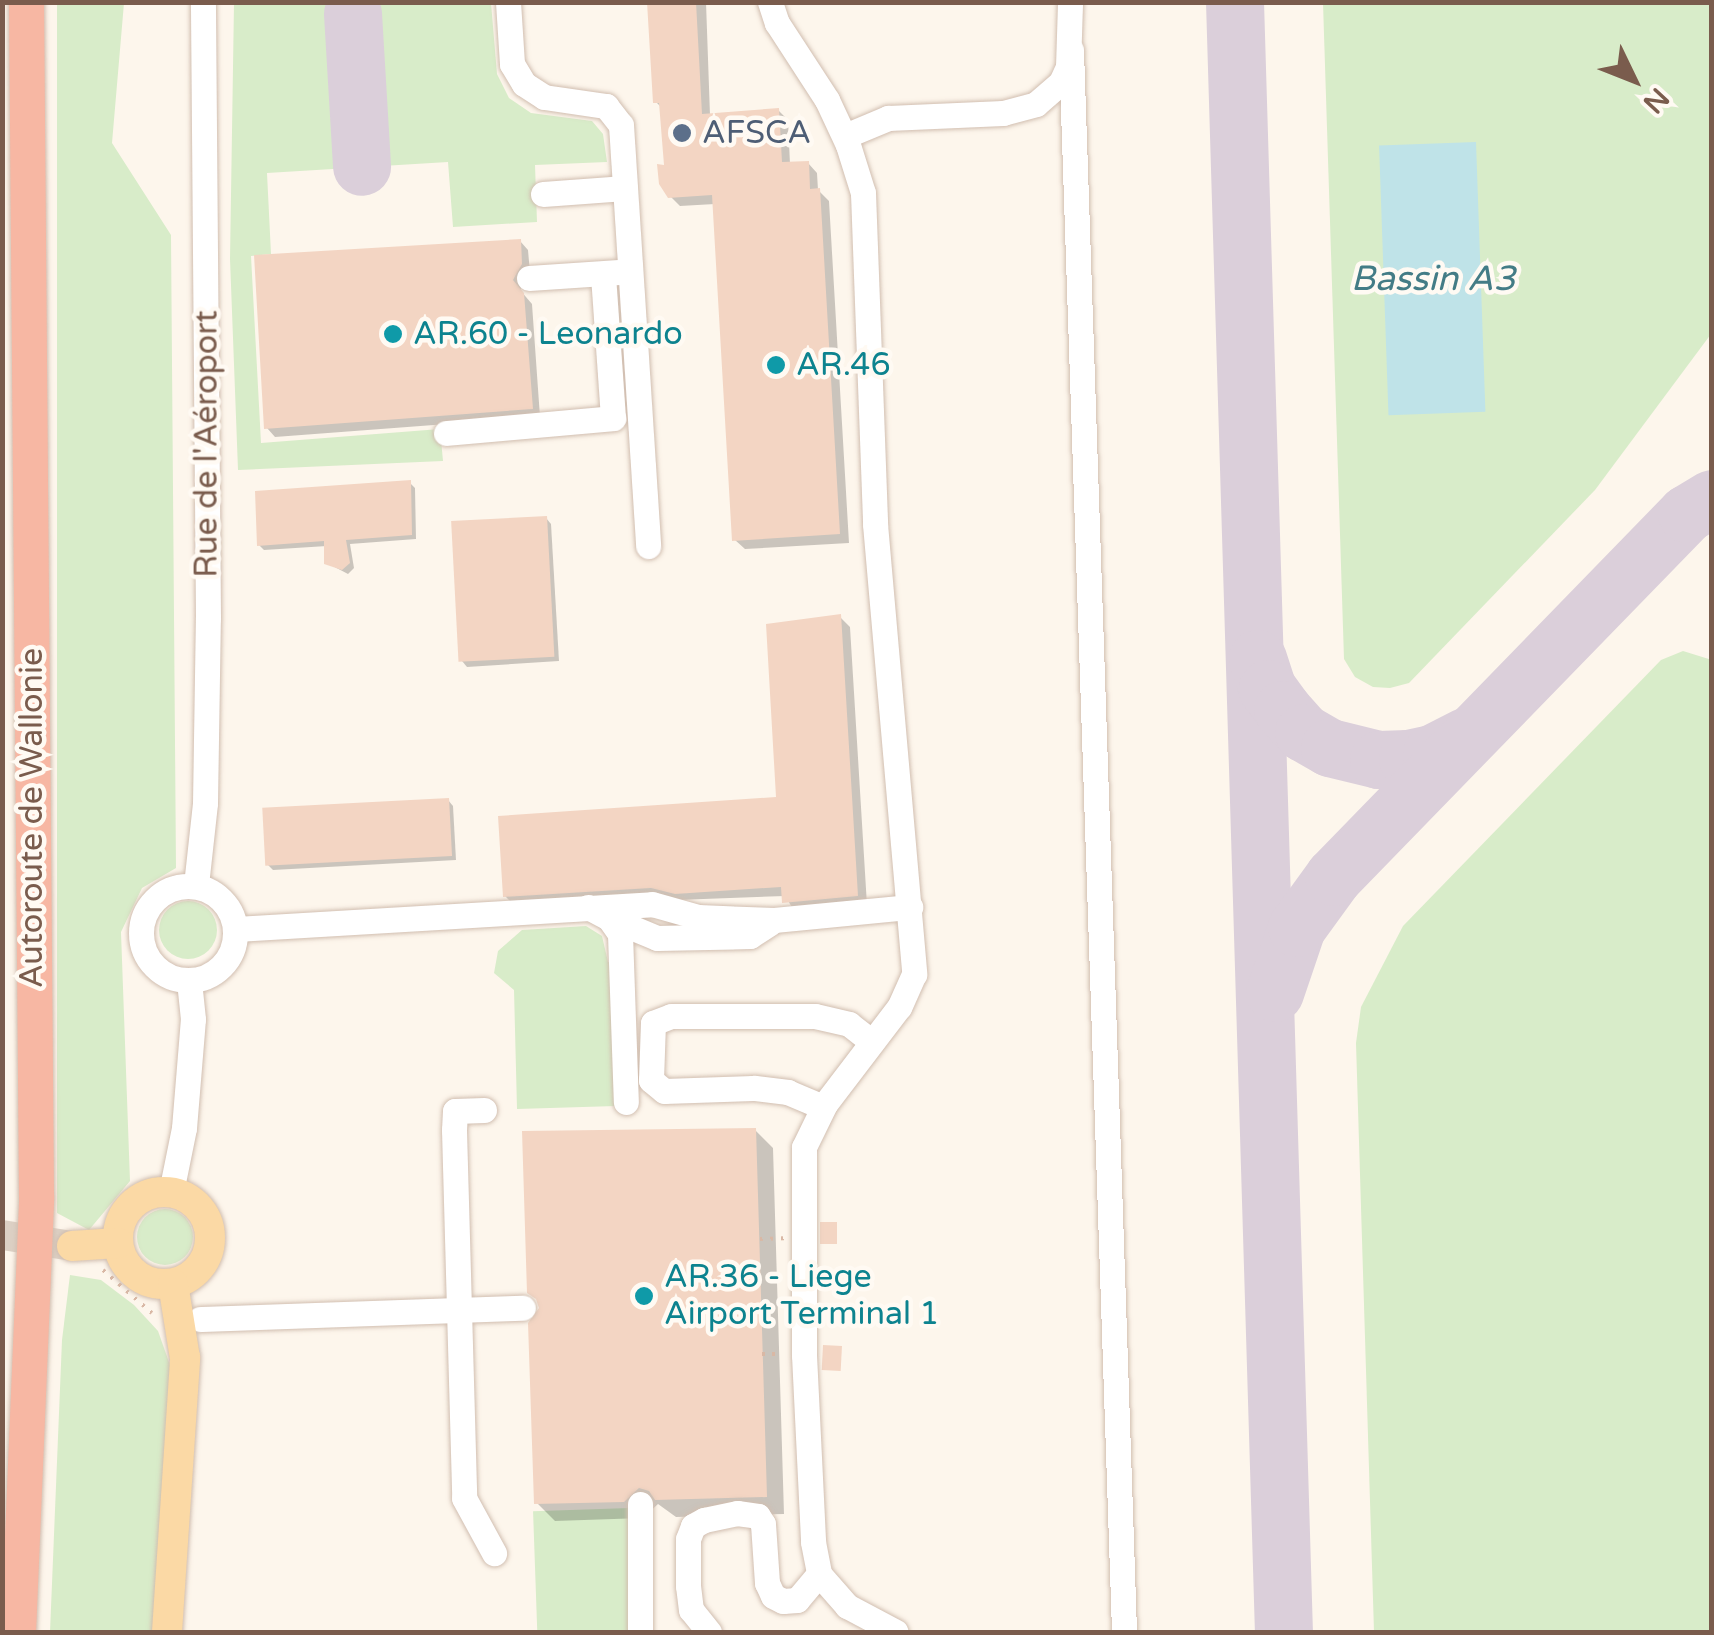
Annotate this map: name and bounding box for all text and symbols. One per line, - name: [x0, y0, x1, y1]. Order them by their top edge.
- north arrow: [1584, 30, 1684, 130]
- text: N: [1636, 81, 1676, 120]
- place label: AFSCA: [702, 114, 811, 152]
- marker: AFSCA: [671, 122, 693, 144]
- water label: Bassin A3: [1351, 258, 1515, 300]
- street label: Rue de l'Aéroport: [188, 310, 226, 578]
- place label: AR.60 - Leonardo: [413, 315, 683, 353]
- marker: AR.60 - Leonardo: [382, 323, 404, 345]
- place label: AR.46: [796, 346, 891, 384]
- marker: AR.46: [765, 354, 787, 376]
- street label: Autoroute de Wallonie: [13, 648, 51, 988]
- place label: AR.36 - Liege Airport Terminal 1: [664, 1259, 939, 1334]
- marker: AR.36 - Liege Airport Terminal 1: [633, 1285, 655, 1307]

